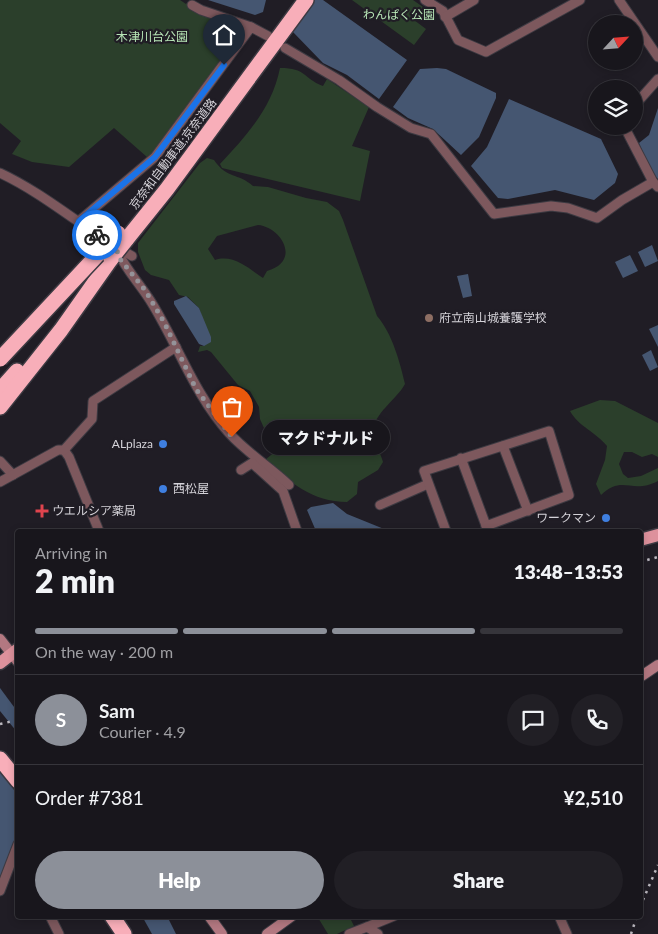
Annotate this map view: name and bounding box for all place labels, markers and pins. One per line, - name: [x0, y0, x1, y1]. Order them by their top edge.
- pin: [203, 14, 245, 65]
- place label: 府立南山城養護学校: [439, 310, 547, 325]
- marker: 府立南山城養護学校: [423, 312, 435, 324]
- pin: [211, 386, 253, 437]
- callout: マクドナルド: [262, 420, 390, 454]
- place label: ALplaza: [112, 436, 153, 451]
- marker: ALplaza: [157, 438, 169, 450]
- place label: 西松屋: [173, 481, 209, 496]
- marker: 西松屋: [157, 483, 169, 495]
- place label: ウエルシア薬局: [52, 503, 136, 518]
- marker: ウエルシア薬局: [36, 505, 48, 517]
- place label: ワークマン: [536, 510, 596, 525]
- marker: ワークマン: [600, 512, 612, 524]

